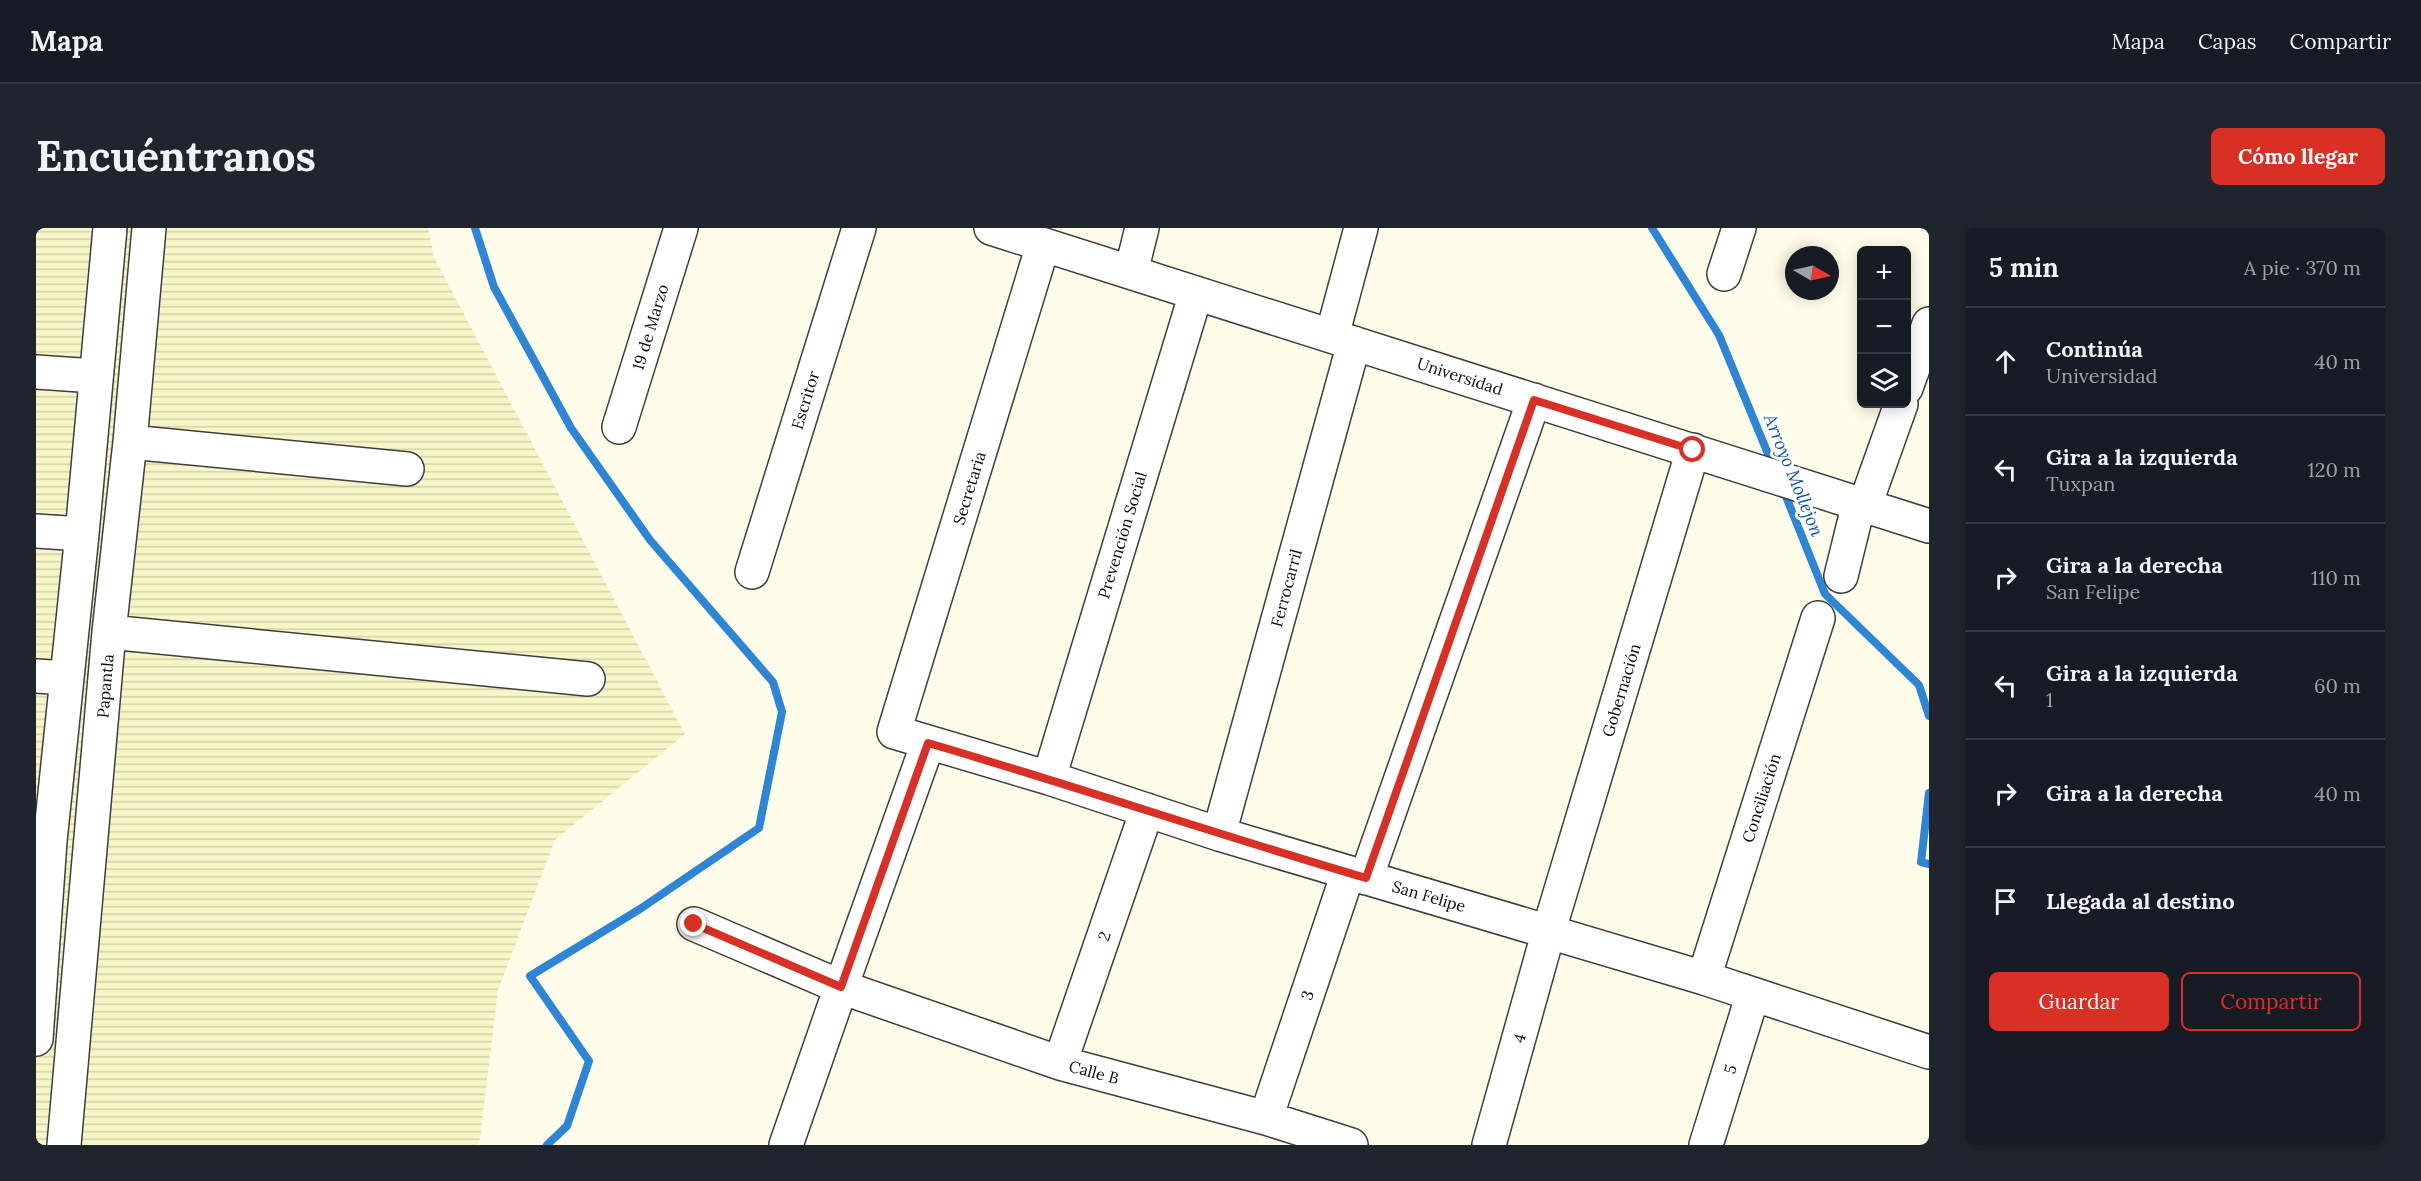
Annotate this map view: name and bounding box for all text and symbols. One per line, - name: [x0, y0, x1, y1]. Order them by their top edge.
- text: Mapa: [30, 23, 103, 59]
- text: Mapa: [2111, 28, 2165, 55]
- text: Capas: [2198, 28, 2257, 55]
- text: Compartir: [2290, 28, 2391, 55]
- button: Cómo llegar: [2211, 128, 2385, 185]
- text: Encuéntranos: [36, 129, 316, 183]
- north arrow: [1785, 246, 1839, 300]
- map controls: [1857, 246, 1911, 408]
- button: +: [1857, 246, 1911, 300]
- text: 5 min: [1989, 251, 2059, 284]
- text: A pie · 370 m: [2244, 255, 2361, 280]
- street label: 19 de Marzo: [627, 282, 673, 372]
- button: −: [1857, 300, 1911, 354]
- text: Continúa: [2046, 335, 2143, 363]
- icon: ahead: [1989, 345, 2022, 378]
- text: 40 m: [2315, 349, 2361, 374]
- street label: Universidad: [1415, 353, 1506, 399]
- button: layers: [1857, 354, 1911, 408]
- text: Universidad: [2046, 363, 2157, 388]
- street label: Escritor: [787, 368, 823, 432]
- water label: Arroyo Mollejon: [1759, 409, 1829, 540]
- route start: [1679, 436, 1705, 462]
- text: Gira a la izquierda: [2046, 443, 2238, 471]
- street label: Secretaria: [948, 449, 990, 527]
- icon: left: [1989, 453, 2022, 486]
- text: 120 m: [2307, 457, 2361, 482]
- street label: Prevención Social: [1093, 469, 1151, 601]
- text: Tuxpan: [2046, 471, 2115, 496]
- street label: Ferrocarril: [1266, 547, 1306, 629]
- text: Gira a la derecha: [2046, 551, 2223, 579]
- icon: right: [1989, 561, 2022, 594]
- text: 110 m: [2311, 565, 2361, 590]
- text: San Felipe: [2046, 579, 2140, 604]
- street label: Gobernación: [1597, 641, 1645, 739]
- street label: Papantla: [92, 653, 118, 719]
- text: Gira a la izquierda: [2046, 659, 2238, 687]
- icon: left: [1989, 669, 2022, 702]
- text: 60 m: [2314, 673, 2361, 698]
- text: 1: [2046, 687, 2053, 712]
- street label: Conciliación: [1737, 751, 1785, 845]
- icon: right: [1989, 777, 2022, 810]
- text: Gira a la derecha: [2046, 779, 2223, 807]
- text: 40 m: [2315, 781, 2361, 806]
- street label: San Felipe: [1390, 876, 1468, 916]
- icon: arrive: [1989, 885, 2022, 918]
- text: Llegada al destino: [2046, 887, 2235, 915]
- route end: [680, 910, 706, 936]
- street label: 2: [1093, 929, 1115, 943]
- button: Guardar: [1989, 972, 2169, 1031]
- button: Compartir: [2181, 972, 2361, 1031]
- street label: 3: [1296, 987, 1318, 1002]
- street label: 4: [1508, 1031, 1530, 1045]
- street label: Calle B: [1067, 1056, 1121, 1088]
- street label: 5: [1719, 1062, 1741, 1076]

